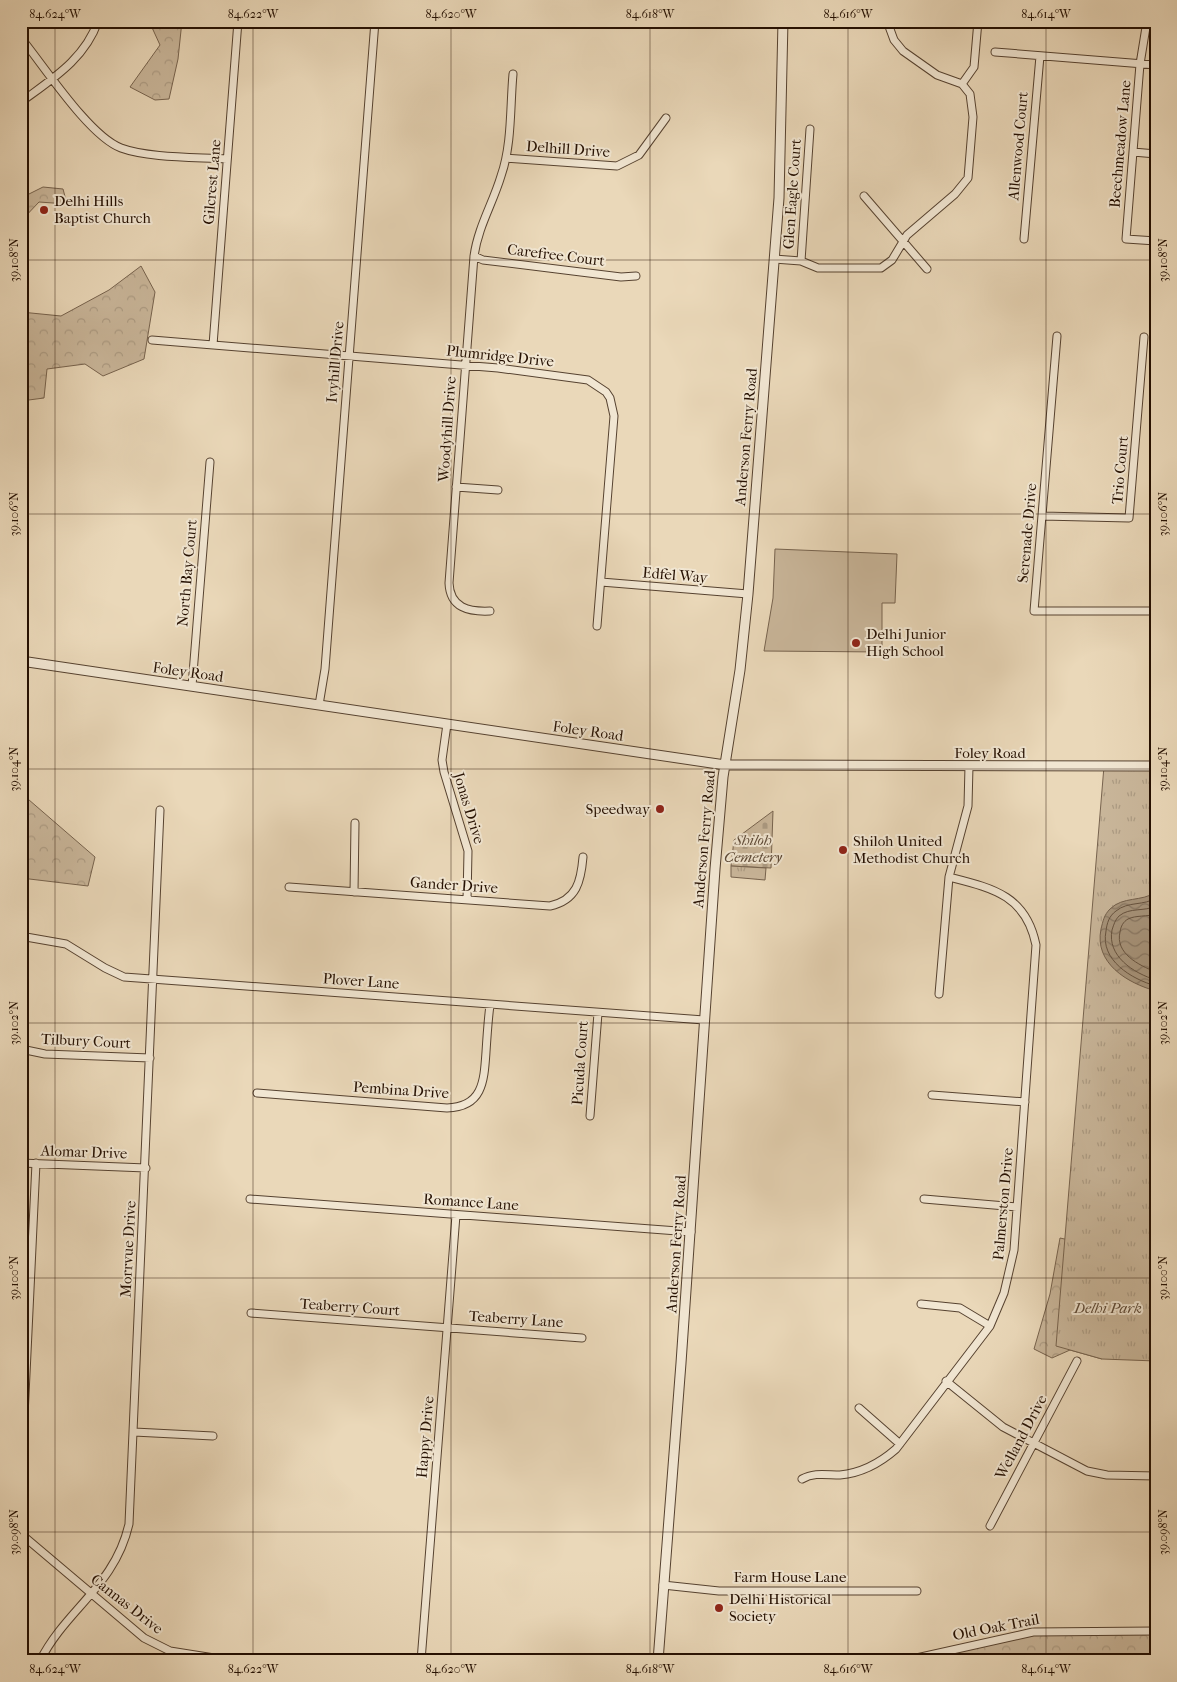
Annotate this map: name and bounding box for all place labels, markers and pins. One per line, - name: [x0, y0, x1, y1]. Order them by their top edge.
- place label: Delhi Hills Baptist Church: [54, 192, 151, 227]
- marker: Delhi Hills Baptist Church: [38, 204, 50, 216]
- place label: Delhi Junior High School: [866, 625, 946, 660]
- marker: Delhi Junior High School: [850, 637, 862, 649]
- place label: Speedway: [586, 800, 651, 818]
- marker: Speedway: [654, 803, 666, 815]
- place label: Shiloh United Methodist Church: [853, 832, 971, 867]
- marker: Shiloh United Methodist Church: [837, 844, 849, 856]
- place label: Delhi Historical Society: [729, 1590, 831, 1625]
- marker: Delhi Historical Society: [713, 1602, 725, 1614]

